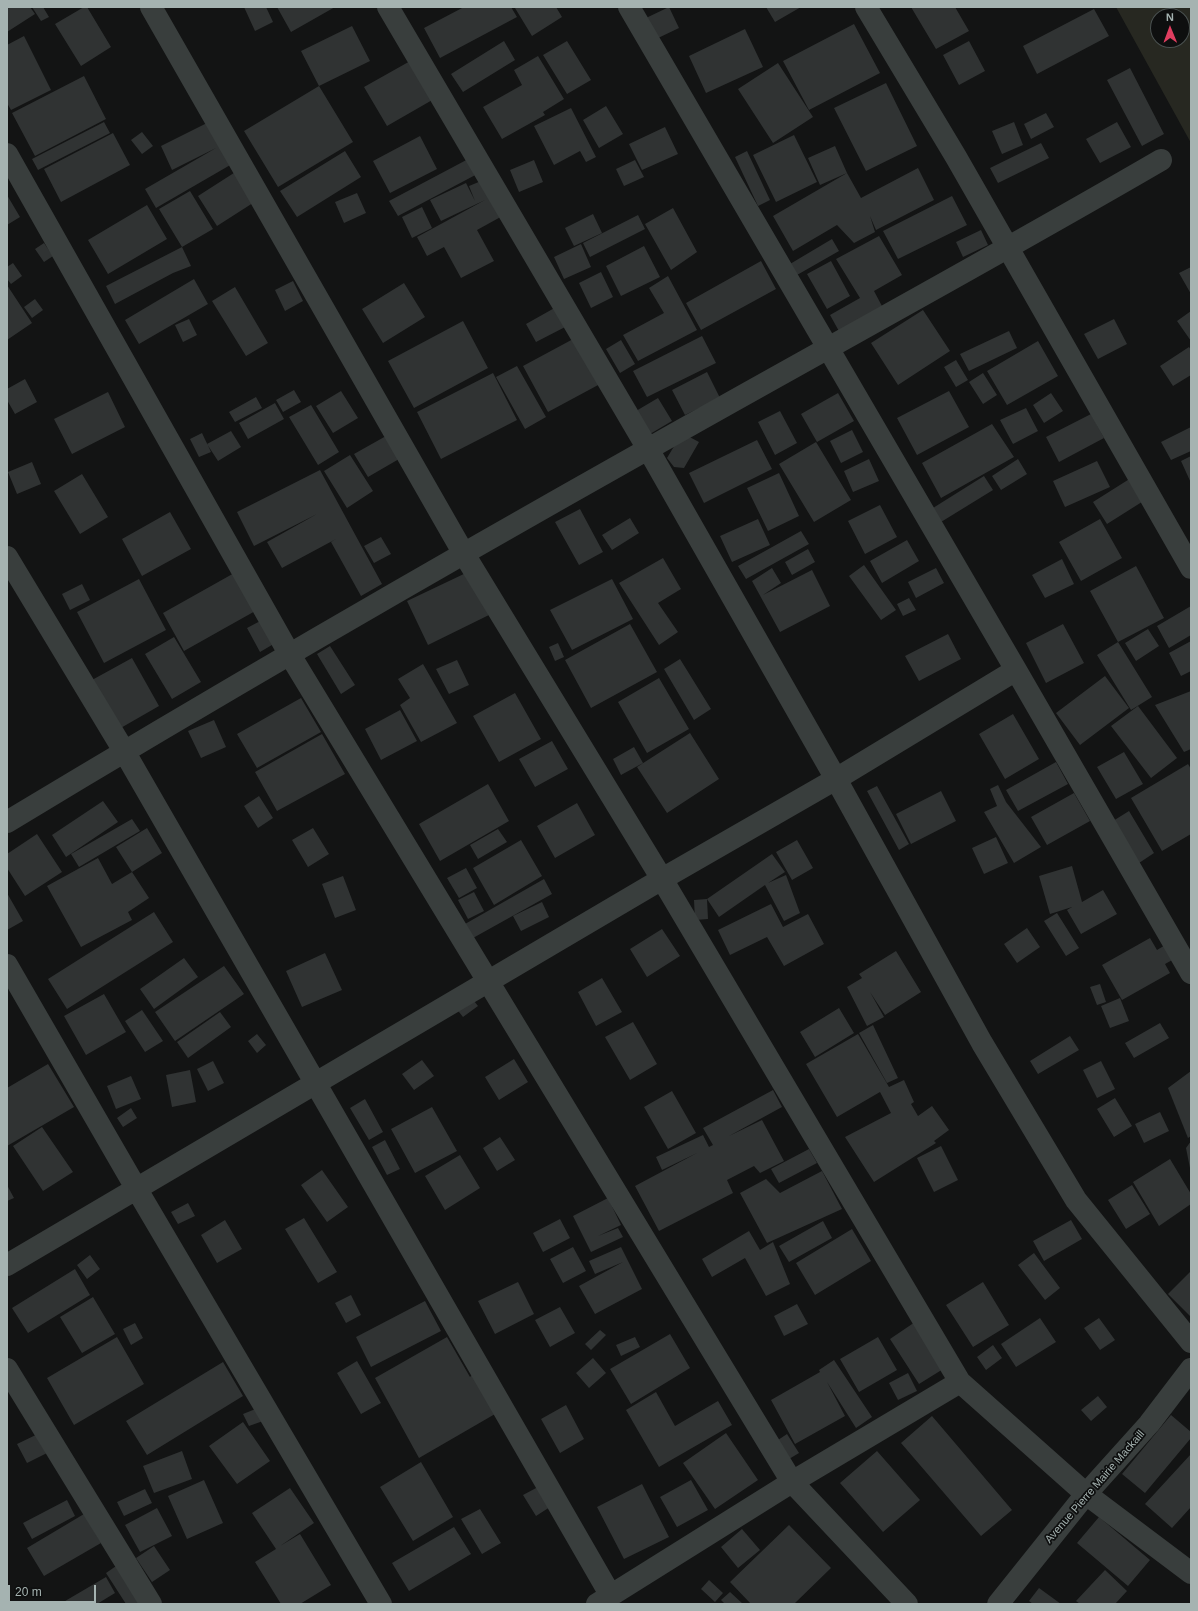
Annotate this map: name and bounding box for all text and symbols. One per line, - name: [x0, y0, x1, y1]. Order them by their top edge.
- north arrow: [1150, 8, 1190, 48]
- text: N: [1166, 11, 1174, 23]
- street label: Avenue Pierre Mairie Mackaill: [1042, 1428, 1148, 1546]
- scale bar: [10, 1577, 98, 1603]
- text: 20 m: [15, 1585, 42, 1599]

